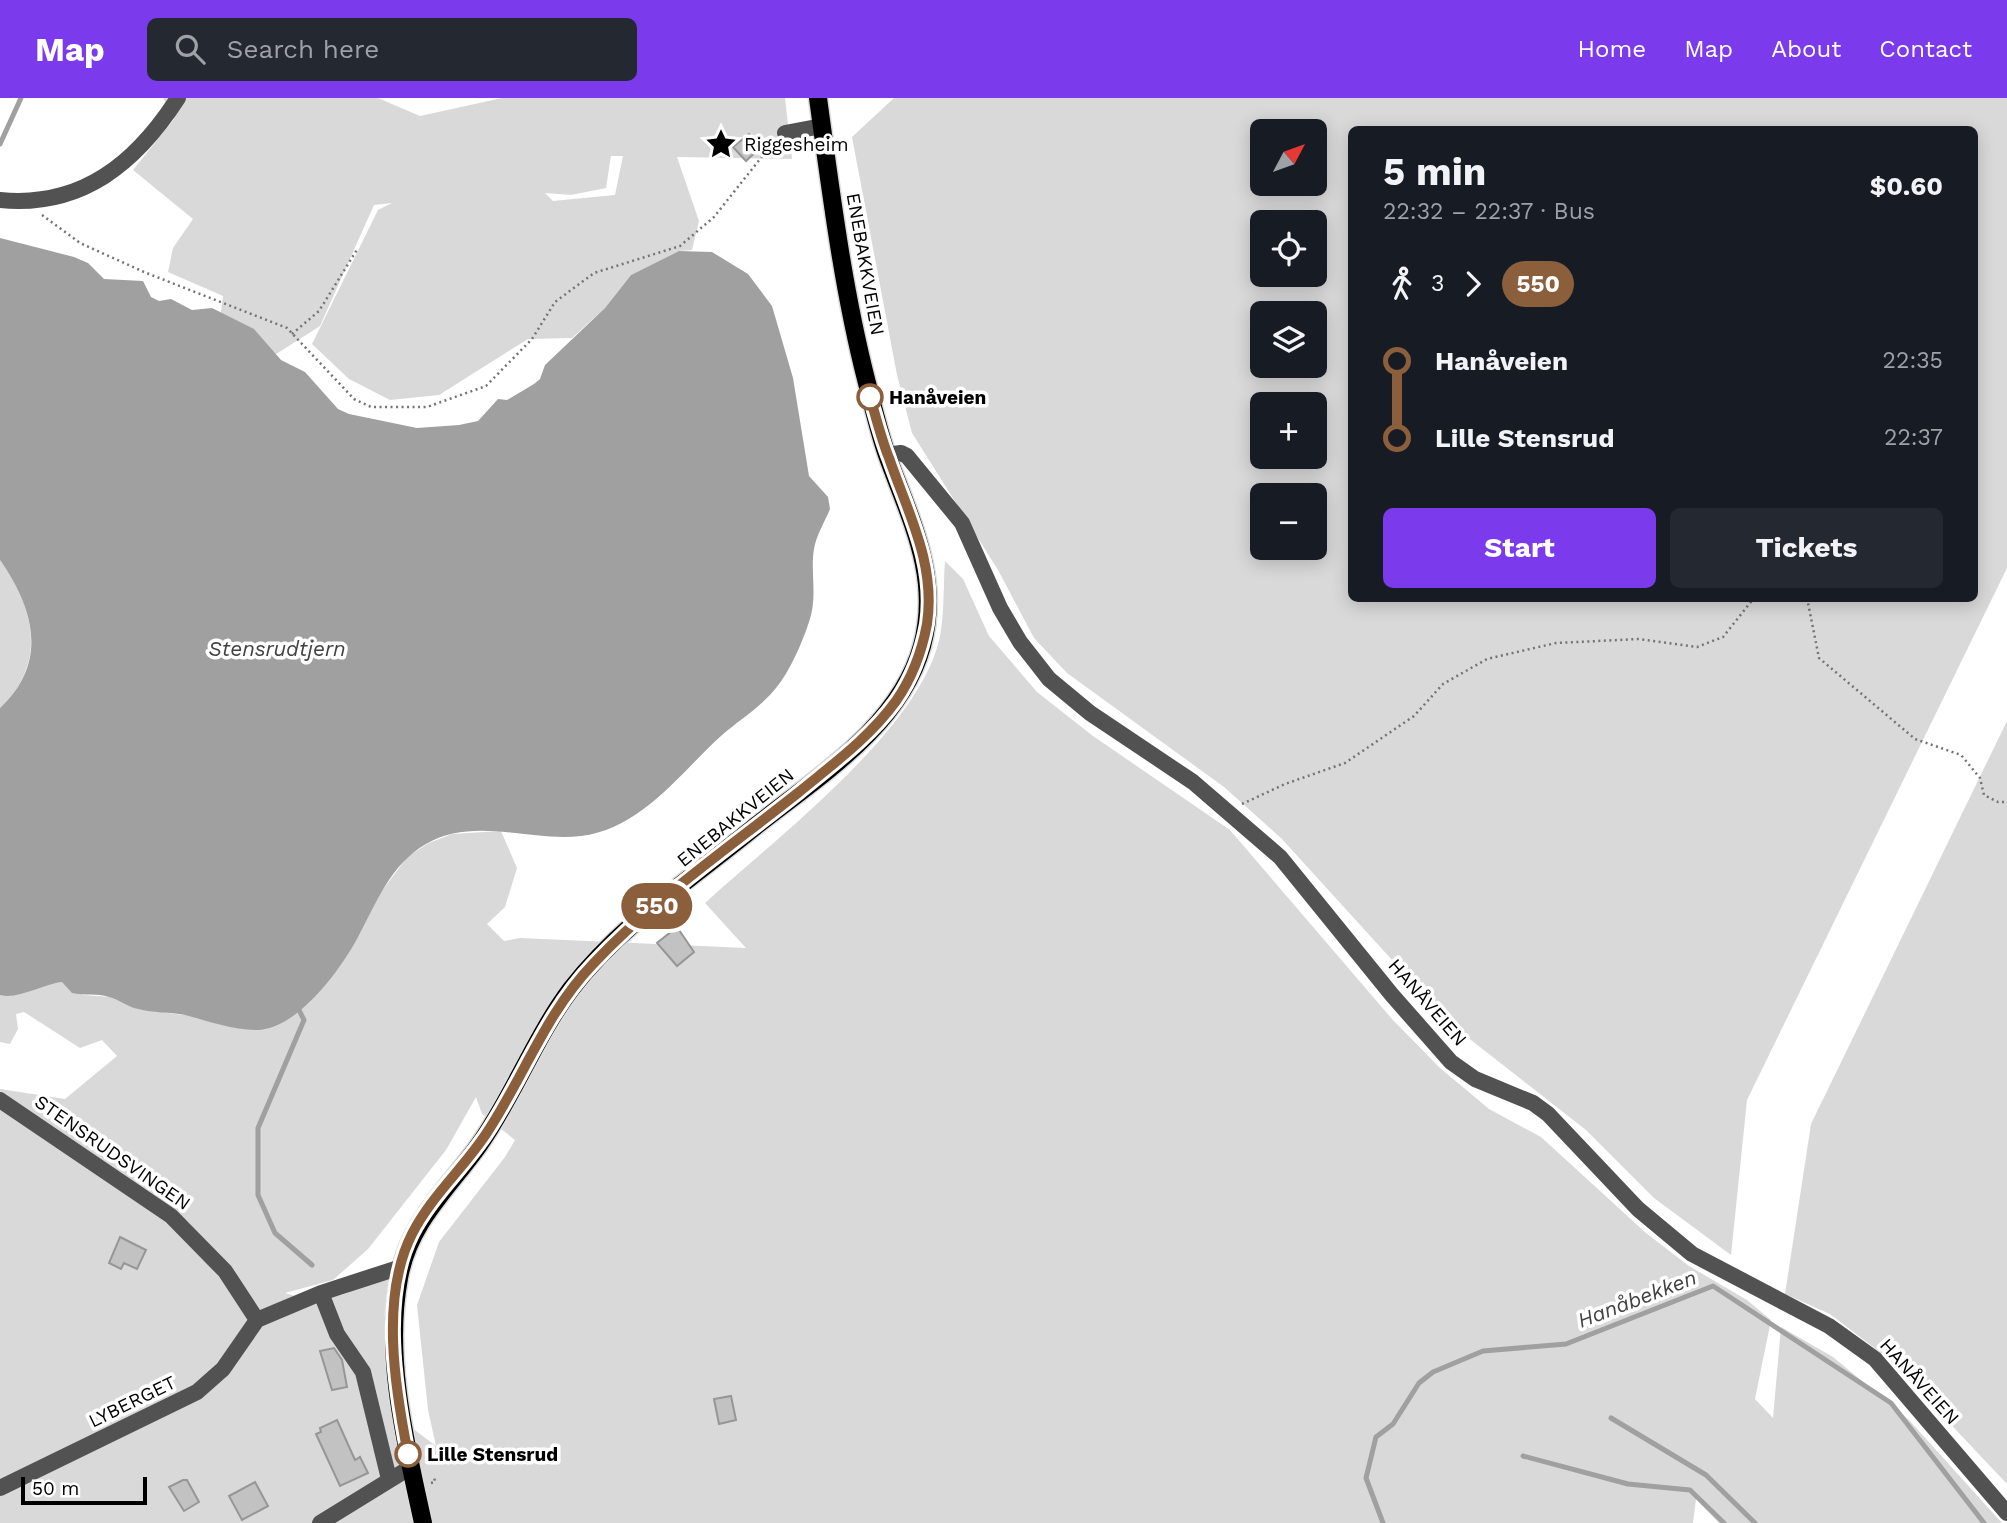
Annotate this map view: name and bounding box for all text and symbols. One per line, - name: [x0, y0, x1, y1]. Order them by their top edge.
- search box: [147, 18, 637, 81]
- text: Map: [35, 30, 105, 69]
- icon: search: [171, 30, 209, 68]
- text: Search here: [227, 34, 379, 64]
- text: Home: [1578, 35, 1646, 63]
- text: Map: [1684, 35, 1733, 63]
- text: About: [1771, 35, 1841, 63]
- text: Contact: [1879, 35, 1972, 63]
- north arrow: [1250, 119, 1326, 196]
- map controls: [1250, 119, 1327, 560]
- place icon: Riggesheim: [704, 127, 738, 161]
- place label: Riggesheim: [744, 133, 849, 156]
- text: 5 min: [1383, 150, 1486, 194]
- text: $0.60: [1870, 171, 1943, 201]
- street label: ENEBAKKVEIEN: [842, 191, 889, 337]
- text: 22:32 – 22:37 · Bus: [1383, 198, 1595, 225]
- button: locate: [1250, 210, 1327, 287]
- icon: walk: [1383, 265, 1421, 303]
- icon: forward: [1454, 265, 1492, 303]
- text: 3: [1431, 270, 1444, 297]
- text: 550: [1516, 270, 1560, 298]
- button: layers: [1250, 301, 1327, 378]
- text: Hanåveien: [1435, 346, 1568, 376]
- text: 22:35: [1883, 347, 1943, 374]
- marker: Hanåveien: [857, 384, 883, 410]
- place label: Hanåveien: [889, 386, 986, 409]
- button: +: [1250, 392, 1327, 469]
- text: Lille Stensrud: [1435, 423, 1614, 453]
- text: 22:37: [1884, 424, 1943, 451]
- button: −: [1250, 483, 1327, 560]
- button: Start: [1383, 508, 1656, 588]
- button: Tickets: [1670, 508, 1943, 588]
- water label: Stensrudtjern: [208, 636, 346, 661]
- street label: ENEBAKKVEIEN: [672, 763, 799, 872]
- line badge: 550: [617, 883, 697, 929]
- text: 550: [635, 892, 679, 920]
- street label: HANÅVEIEN: [1384, 954, 1472, 1051]
- street label: STENSRUDSVINGEN: [30, 1090, 195, 1215]
- water label: Hanåbekken: [1574, 1264, 1700, 1333]
- street label: HANÅVEIEN: [1875, 1334, 1964, 1429]
- street label: LYBERGET: [85, 1370, 180, 1432]
- marker: Lille Stensrud: [395, 1441, 421, 1467]
- place label: Lille Stensrud: [427, 1443, 558, 1466]
- scale bar: [21, 1474, 147, 1506]
- text: 50 m: [32, 1477, 79, 1500]

